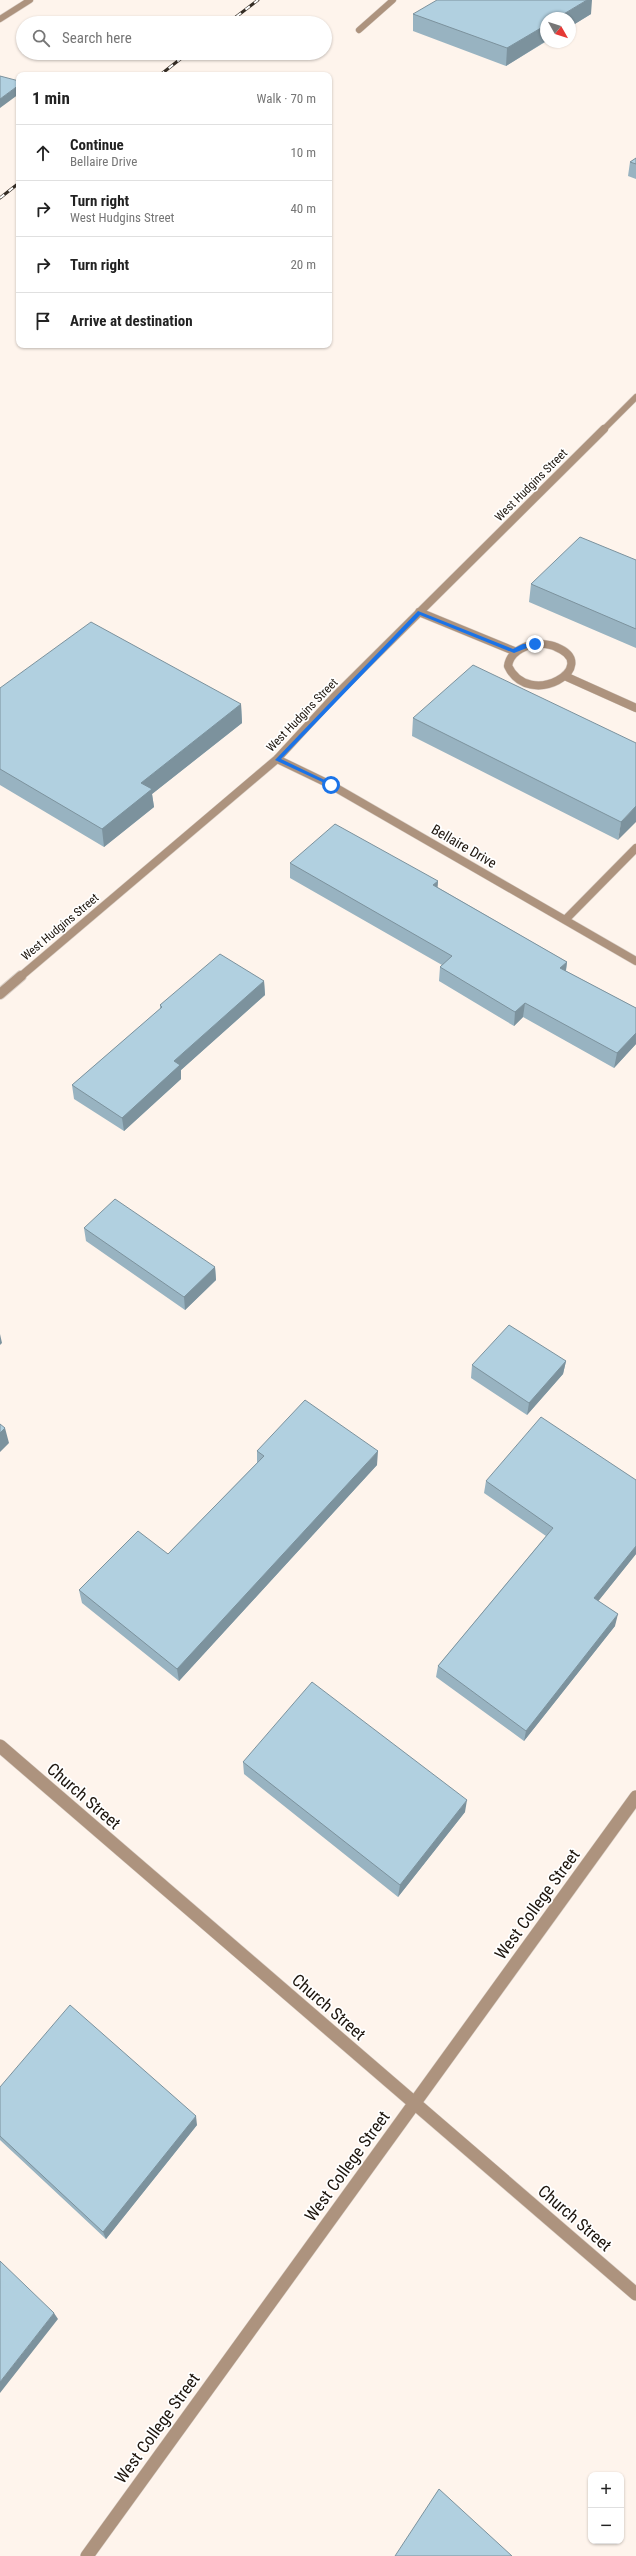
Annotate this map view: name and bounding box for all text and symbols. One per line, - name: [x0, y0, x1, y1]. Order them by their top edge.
- north arrow: [540, 12, 576, 48]
- search box: [16, 16, 332, 60]
- icon: search: [30, 27, 52, 49]
- text: Search here: [62, 29, 132, 47]
- text: 1 min: [32, 88, 70, 108]
- text: Walk · 70 m: [256, 91, 316, 106]
- text: Continue: [70, 136, 124, 154]
- icon: ahead: [32, 142, 54, 164]
- text: 10 m: [290, 145, 316, 160]
- text: Bellaire Drive: [70, 154, 137, 169]
- text: Turn right: [70, 192, 129, 210]
- icon: right: [32, 198, 54, 220]
- text: 40 m: [290, 201, 316, 216]
- text: West Hudgins Street: [70, 210, 174, 225]
- icon: right: [32, 254, 54, 276]
- text: Turn right: [70, 256, 129, 274]
- text: 20 m: [290, 257, 316, 272]
- icon: arrive: [32, 310, 54, 332]
- text: Arrive at destination: [70, 312, 193, 330]
- street label: West Hudgins Street: [492, 446, 570, 524]
- route end: [526, 635, 544, 653]
- street label: West Hudgins Street: [263, 675, 341, 755]
- route start: [322, 776, 340, 794]
- street label: Bellaire Drive: [429, 821, 500, 871]
- street label: West Hudgins Street: [19, 890, 102, 963]
- street label: Church Street: [43, 1759, 125, 1833]
- street label: West College Street: [490, 1845, 584, 1963]
- street label: Church Street: [288, 1970, 370, 2044]
- street label: West College Street: [300, 2107, 394, 2225]
- street label: Church Street: [534, 2181, 616, 2255]
- street label: West College Street: [110, 2369, 204, 2487]
- map controls: [588, 2472, 624, 2544]
- button: +: [588, 2472, 624, 2508]
- button: −: [588, 2508, 624, 2544]

